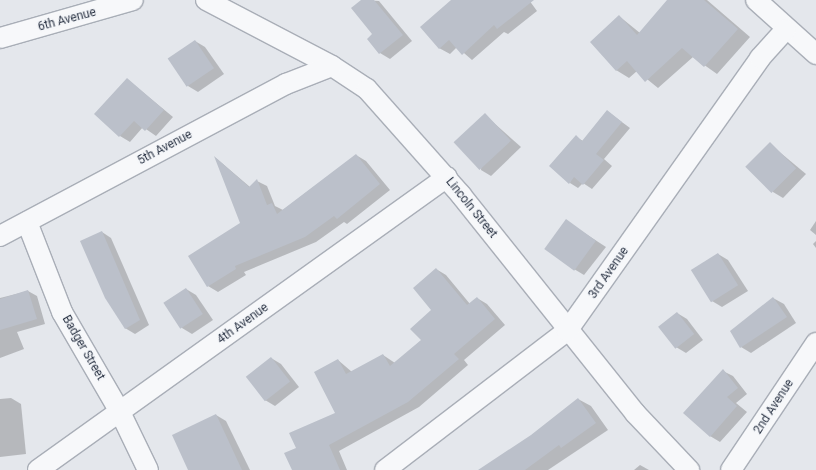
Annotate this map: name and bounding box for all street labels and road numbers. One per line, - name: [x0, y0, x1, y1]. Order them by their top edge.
- street label: 6th Avenue: [36, 5, 98, 35]
- street label: 5th Avenue: [135, 128, 195, 168]
- street label: Lincoln Street: [442, 175, 500, 241]
- street label: 3rd Avenue: [586, 244, 632, 302]
- street label: 4th Avenue: [215, 301, 271, 347]
- street label: Badger Street: [59, 313, 107, 383]
- street label: 2nd Avenue: [751, 377, 797, 437]

